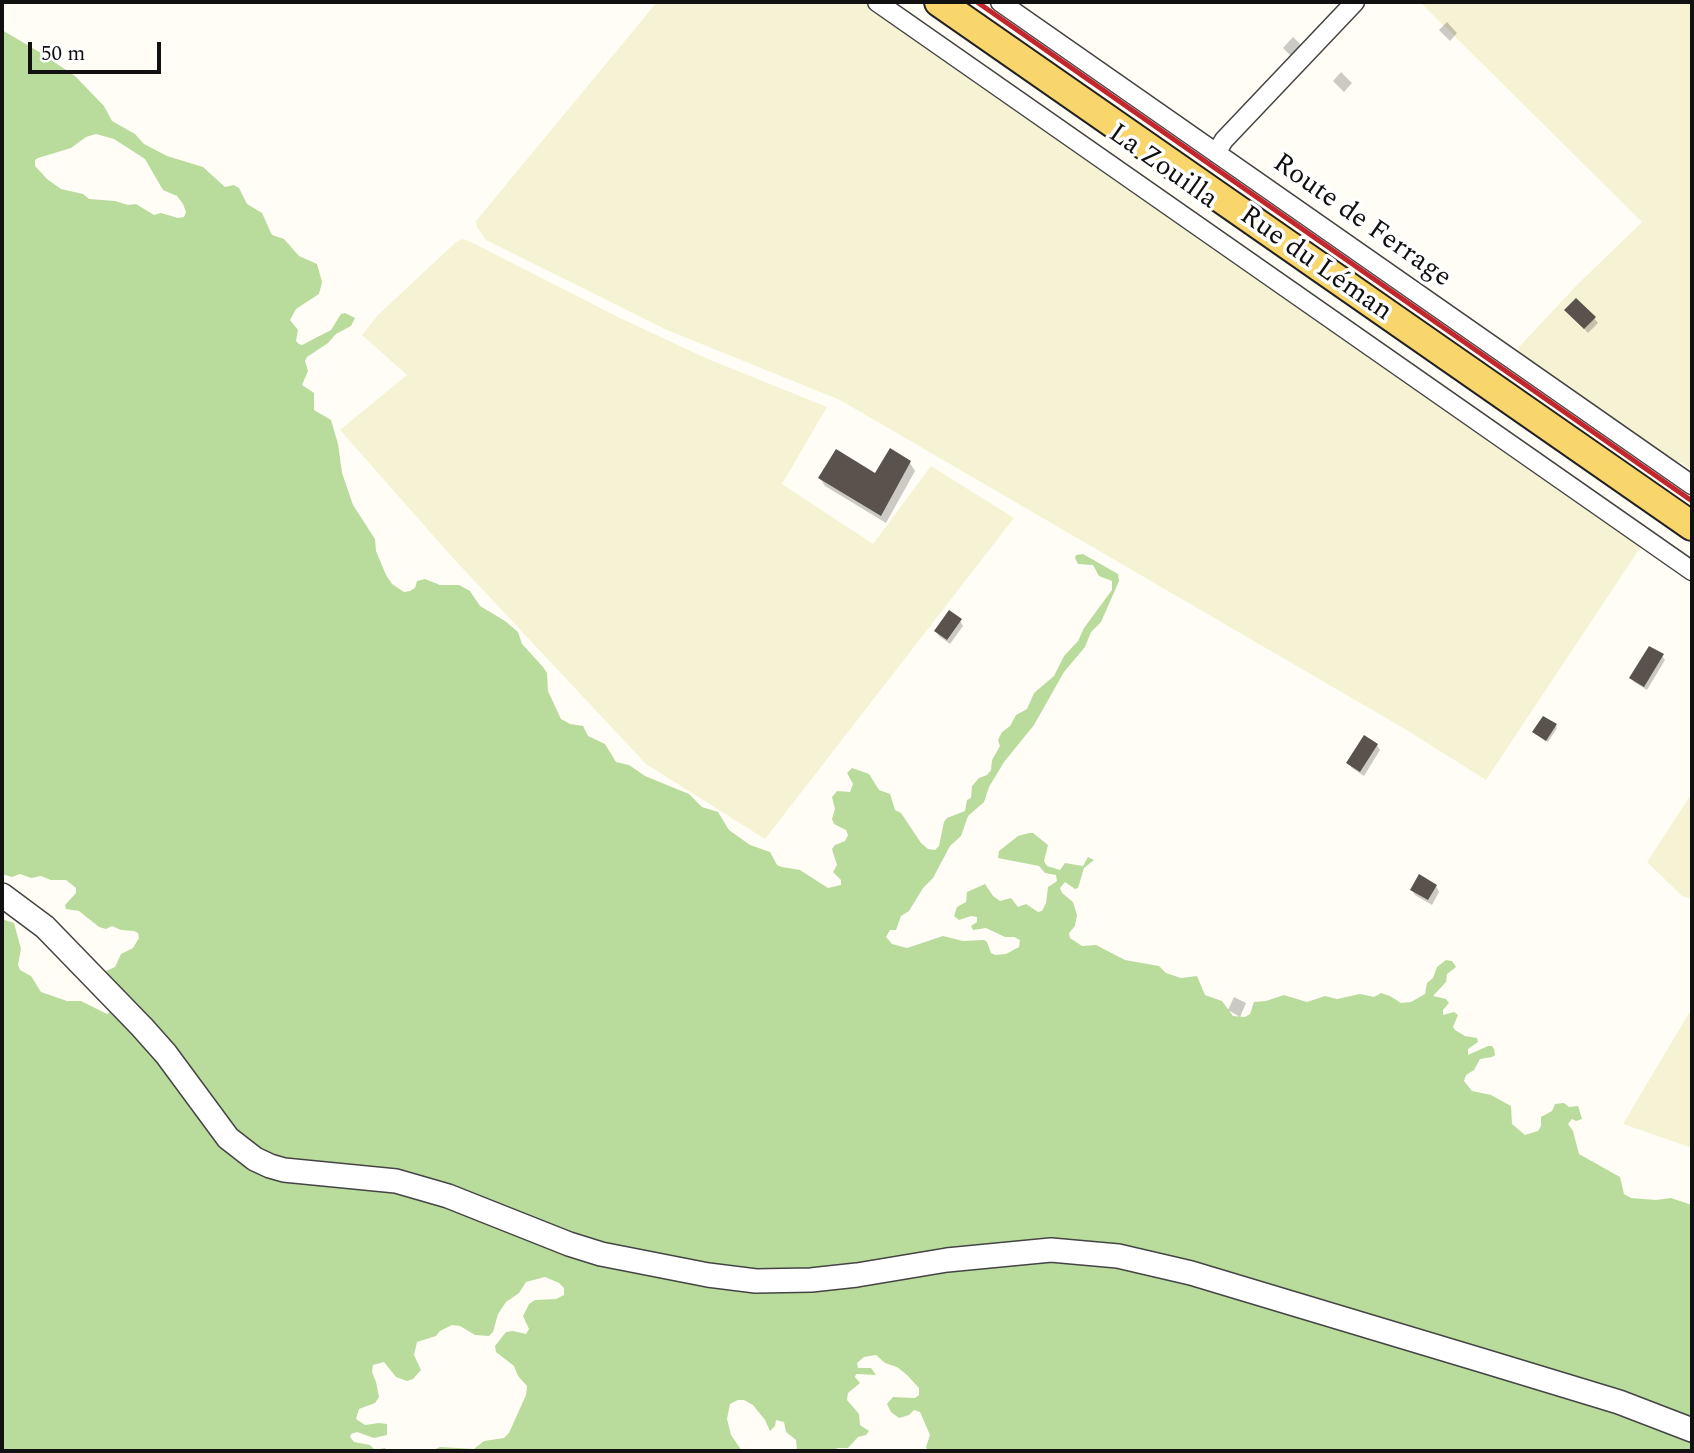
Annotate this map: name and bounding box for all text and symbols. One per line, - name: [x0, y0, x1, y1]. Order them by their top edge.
- scale bar: [32, 28, 164, 72]
- text: 50 m: [41, 38, 85, 70]
- street label: La Zouilla: [1101, 118, 1223, 218]
- street label: Route de Ferrage: [1265, 148, 1457, 296]
- street label: Rue du Léman: [1232, 200, 1398, 330]

